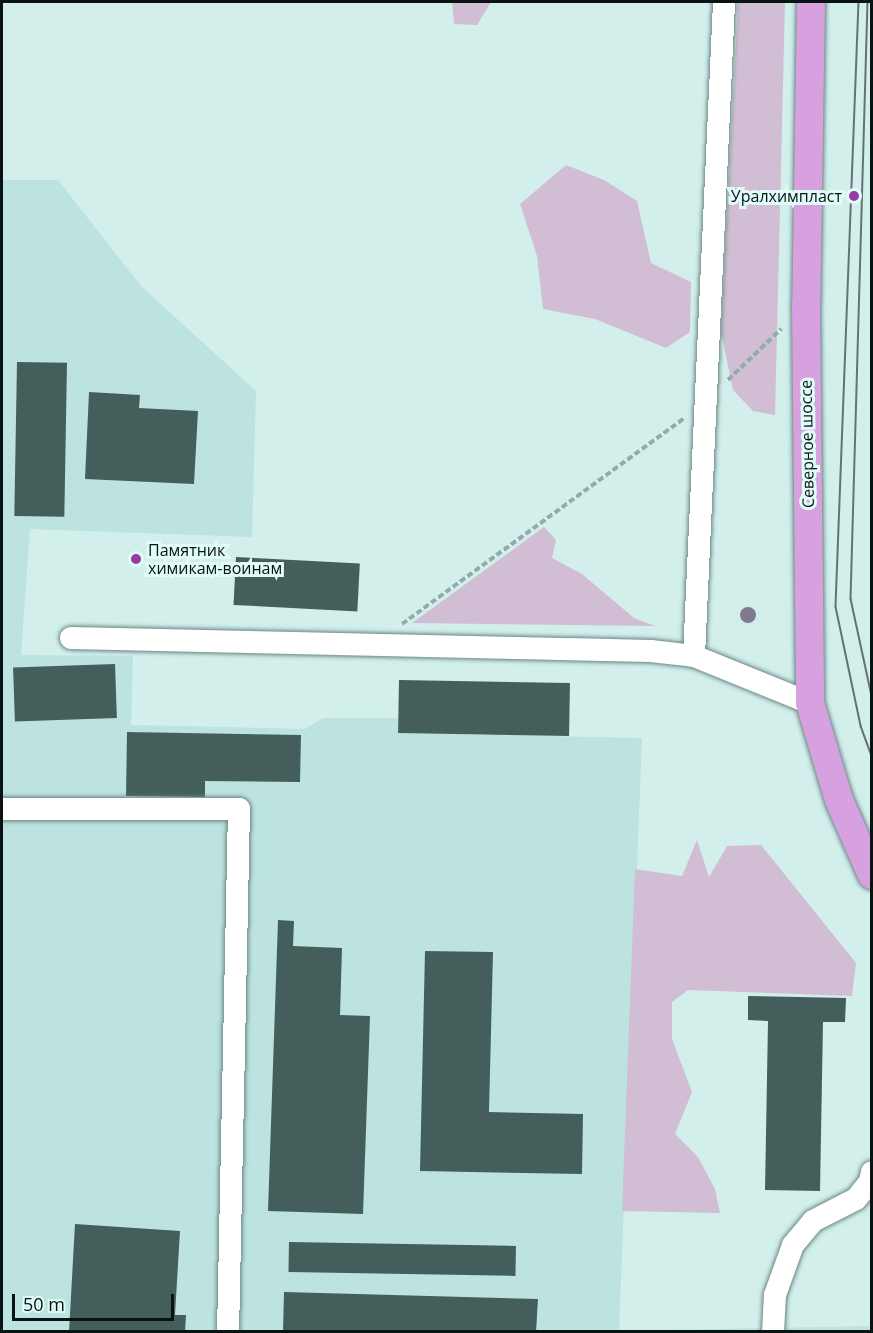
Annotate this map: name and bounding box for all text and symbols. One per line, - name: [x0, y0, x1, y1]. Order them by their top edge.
- place label: Уралхимпласт: [731, 186, 842, 206]
- marker: Уралхимпласт: [847, 189, 861, 203]
- street label: Северное шоссе: [796, 380, 818, 508]
- place label: Памятник химикам-воинам: [148, 540, 282, 578]
- marker: Памятник химикам-воинам: [129, 552, 143, 566]
- scale bar: [15, 1282, 177, 1320]
- text: 50 m: [23, 1292, 65, 1316]

